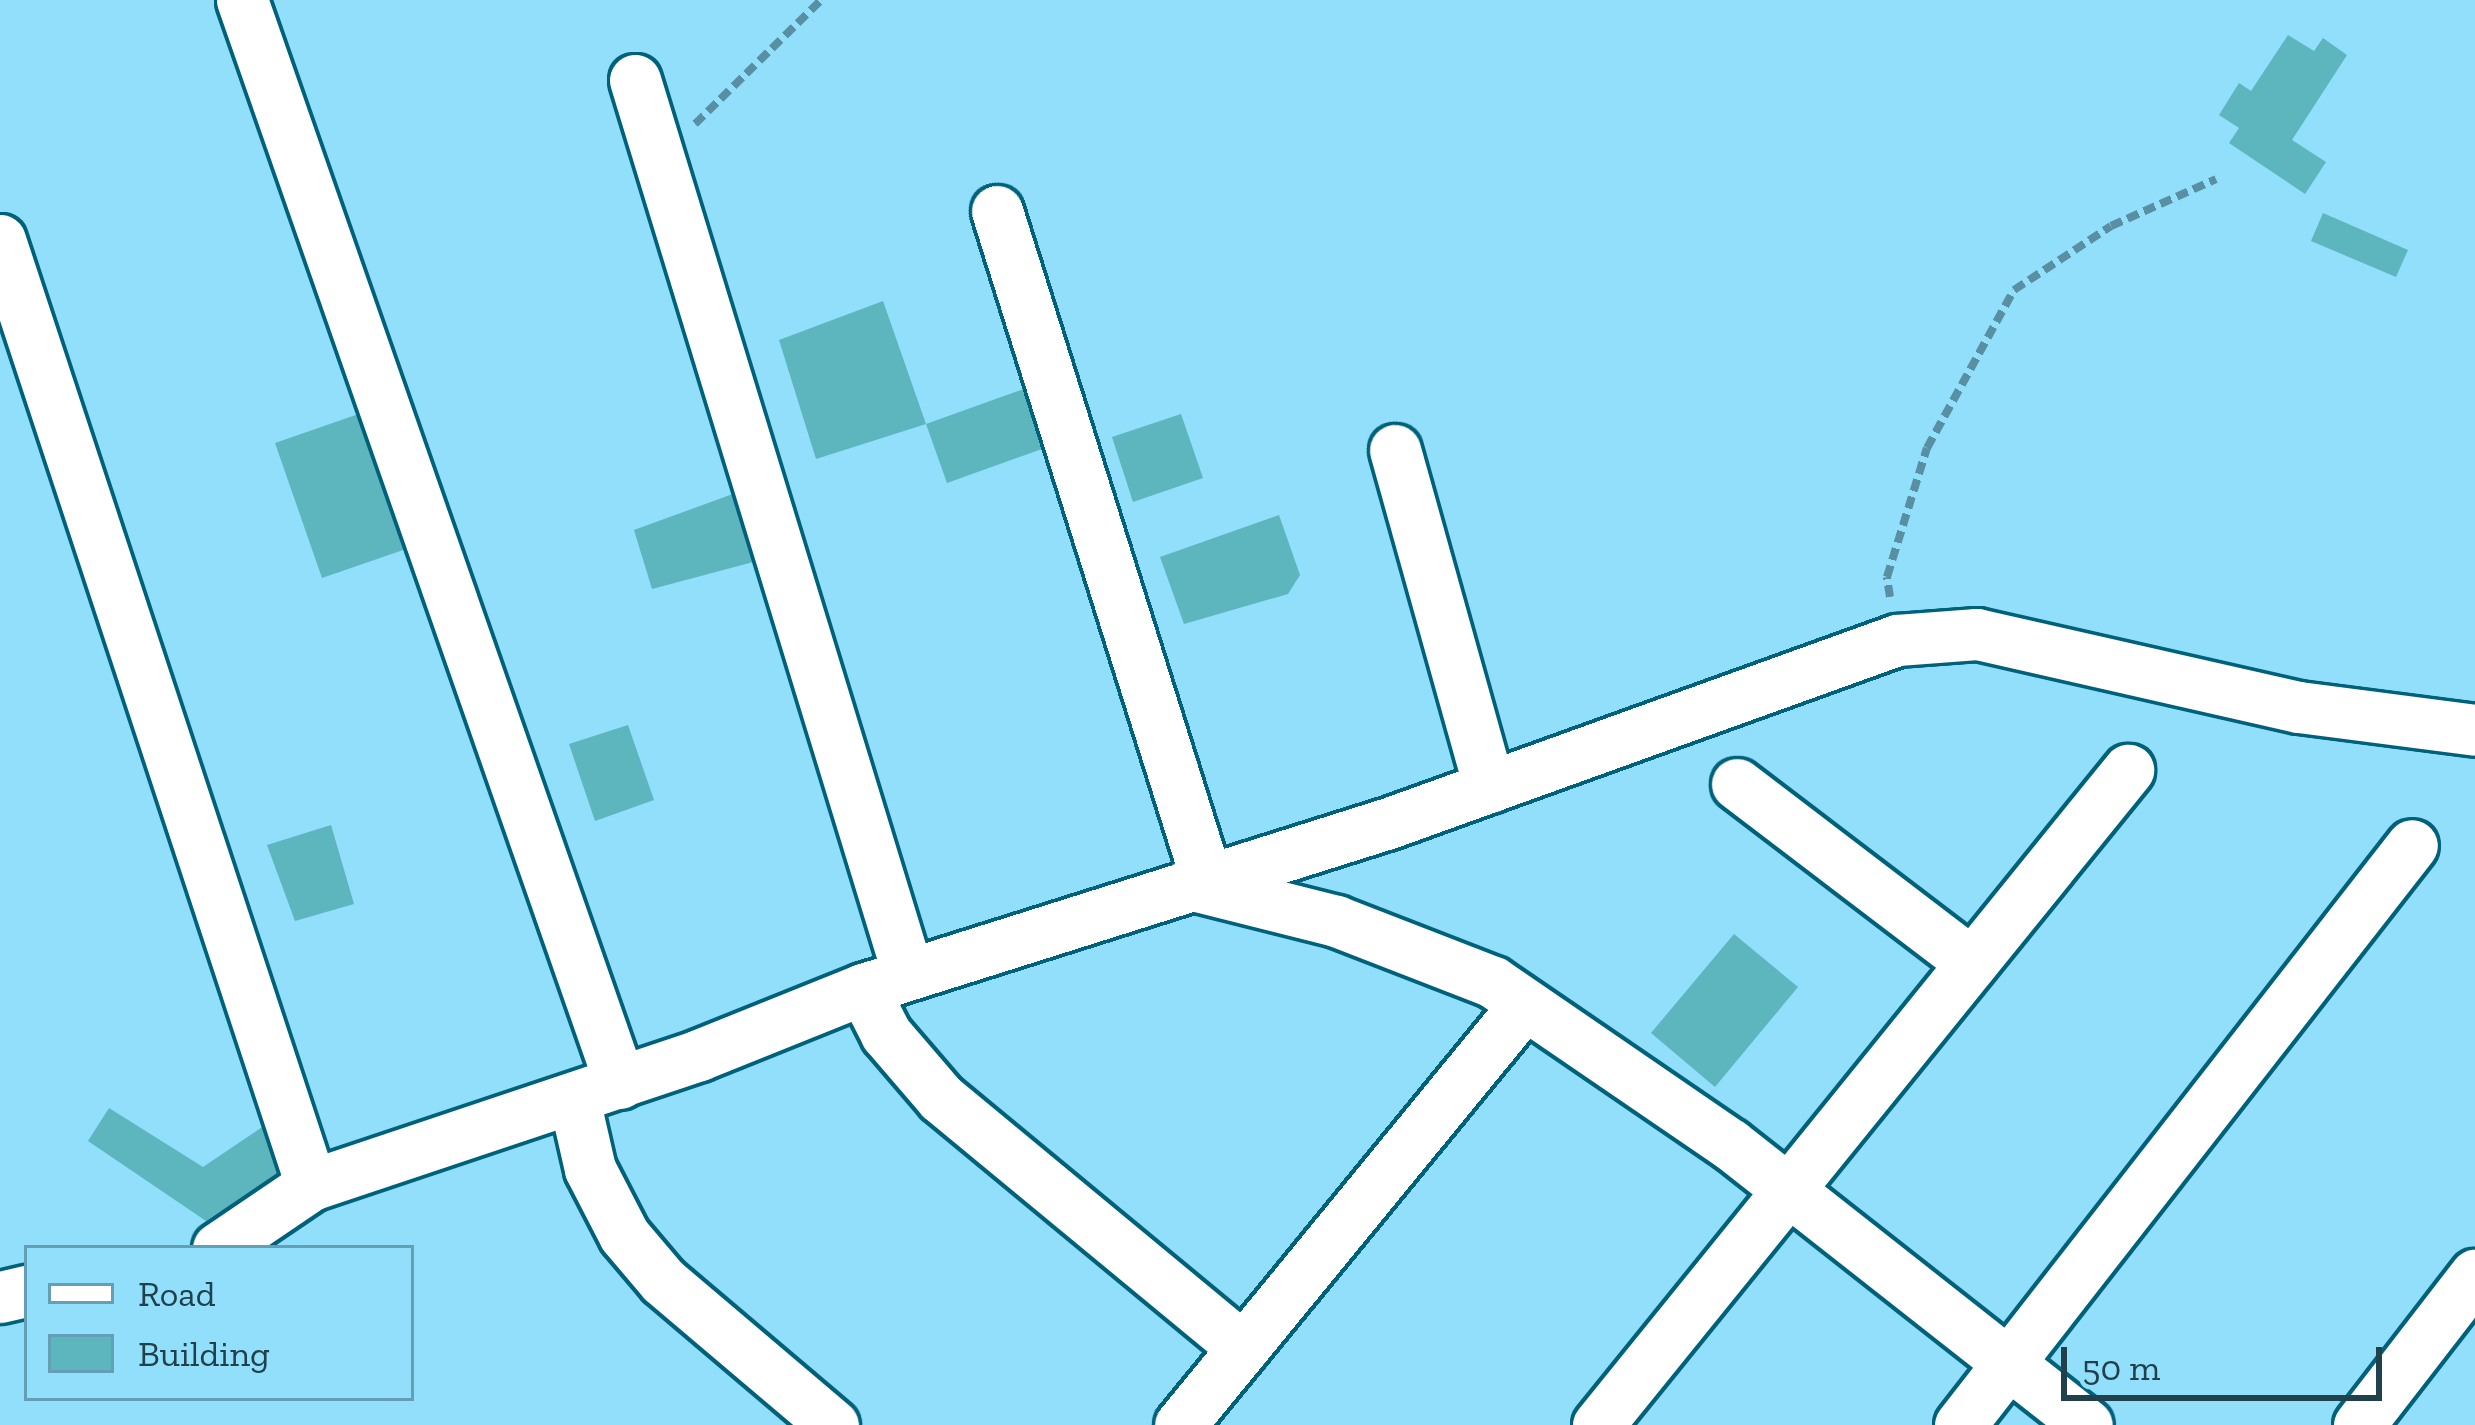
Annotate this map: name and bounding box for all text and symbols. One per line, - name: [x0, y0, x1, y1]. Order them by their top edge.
- legend: [24, 1245, 414, 1401]
- text: Road: [138, 1272, 215, 1315]
- scale bar: [2067, 1323, 2388, 1397]
- text: Building: [138, 1332, 270, 1375]
- text: 50 m: [2082, 1346, 2160, 1389]

